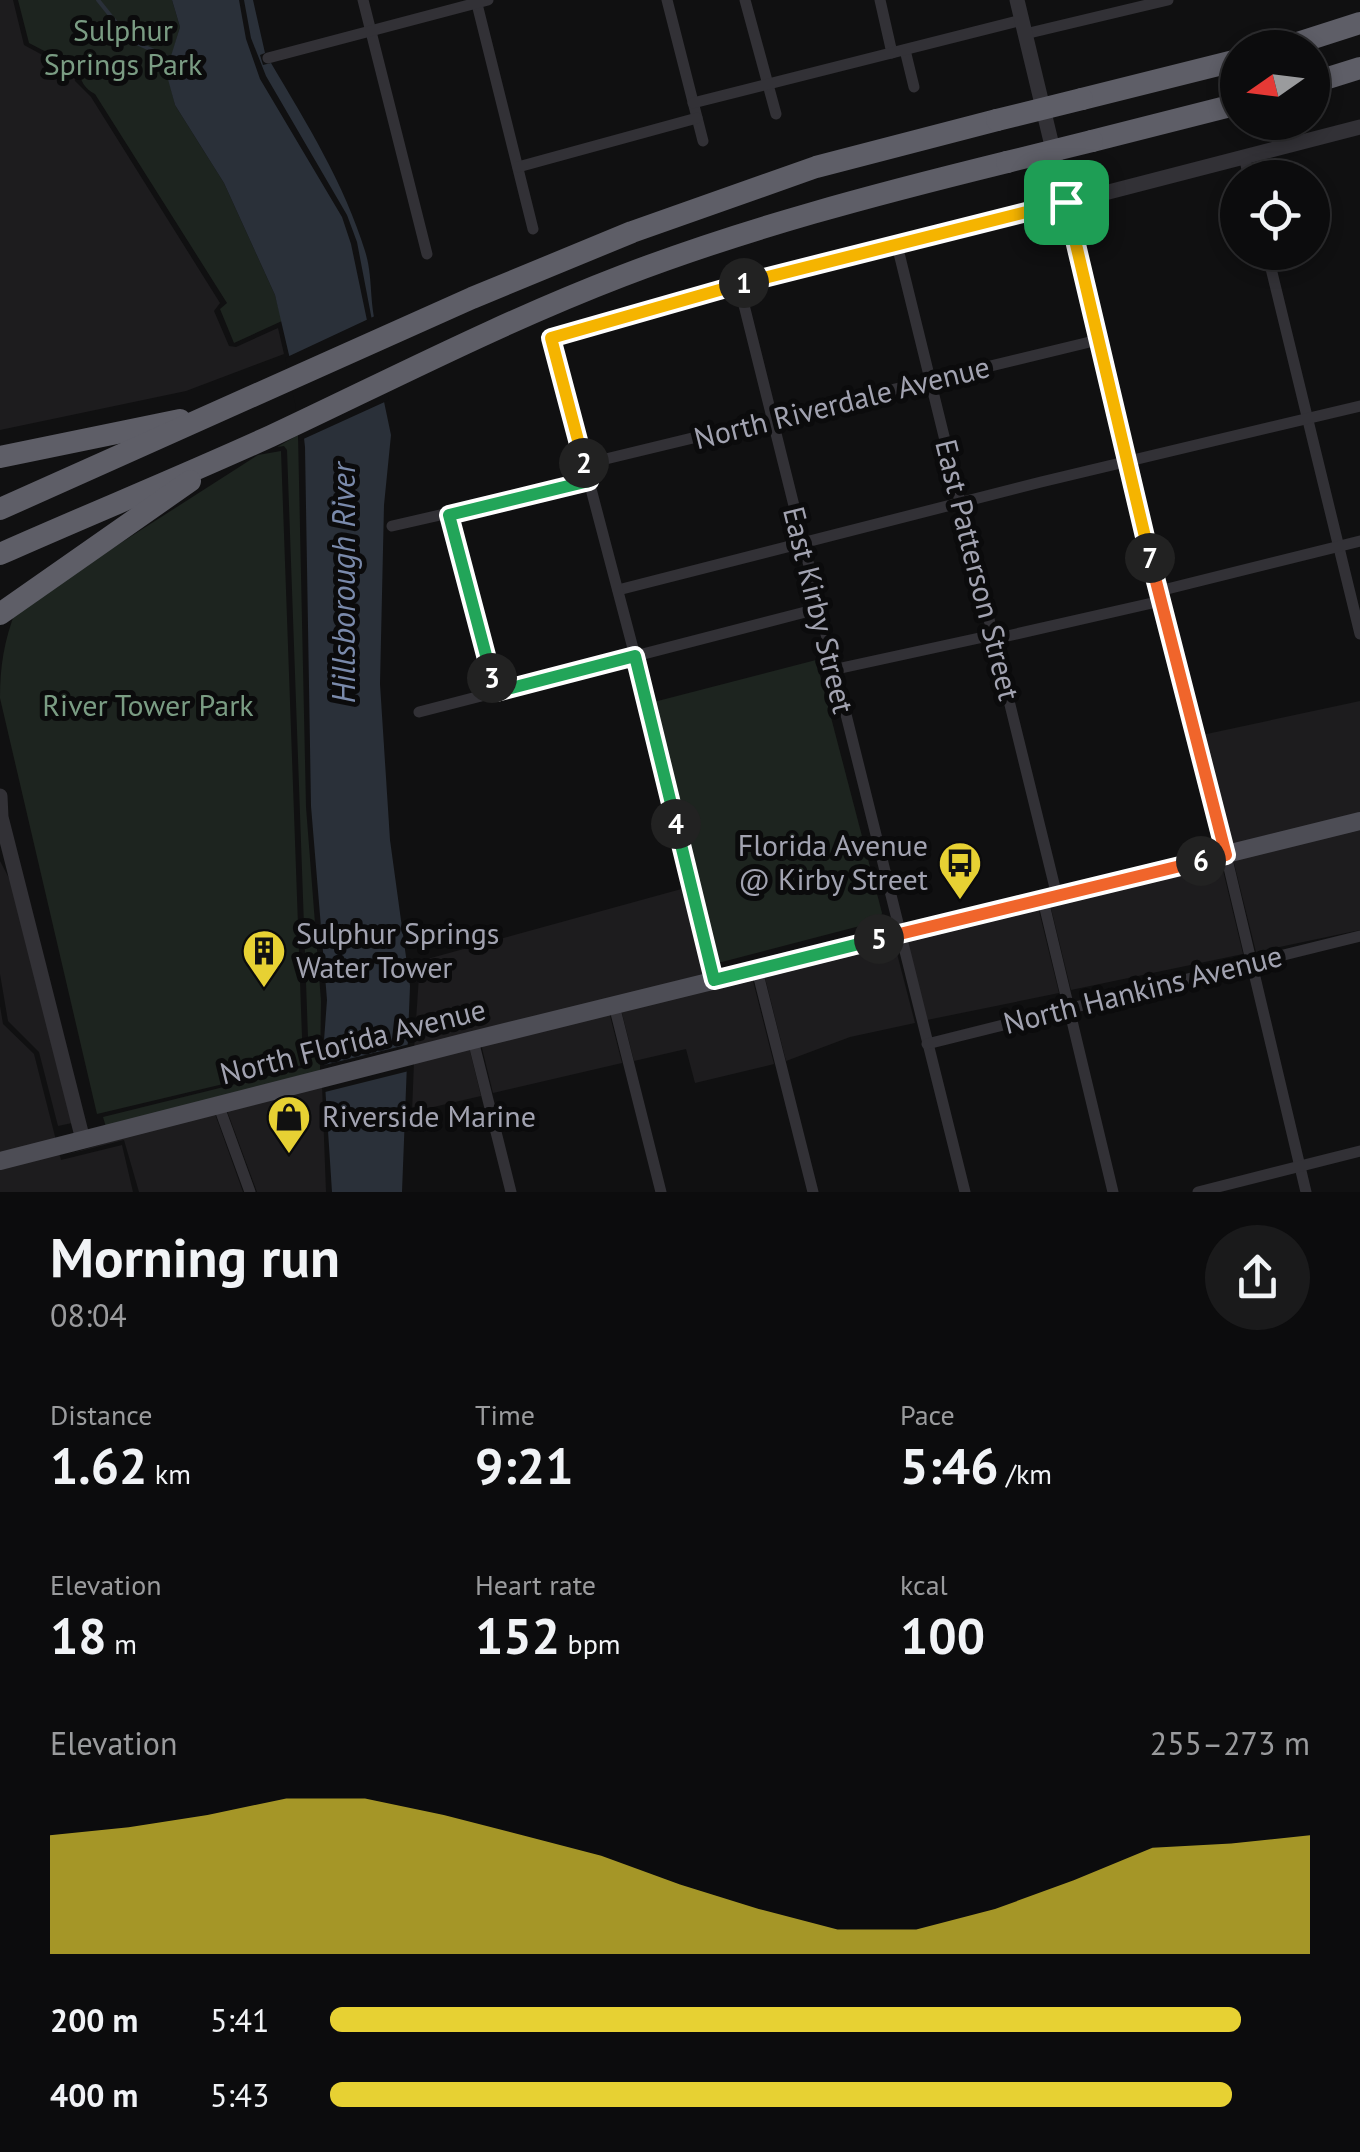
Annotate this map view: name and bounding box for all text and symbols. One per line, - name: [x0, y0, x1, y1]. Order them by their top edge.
- park label: Sulphur Springs Park: [44, 10, 203, 83]
- north arrow: [1220, 30, 1330, 140]
- map controls: [1220, 30, 1330, 270]
- pin: [1024, 160, 1109, 245]
- button: locate: [1220, 160, 1330, 270]
- icon: arrive: [1039, 175, 1094, 230]
- pin: 1: [719, 258, 769, 308]
- text: 1: [736, 264, 752, 301]
- street label: North Riverdale Avenue: [690, 346, 993, 457]
- street label: East Patterson Street: [927, 435, 1030, 704]
- pin: 2: [559, 438, 609, 488]
- text: 2: [576, 444, 592, 481]
- water label: Hillsborough River: [322, 460, 364, 703]
- street label: East Kirby Street: [775, 502, 864, 717]
- pin: 7: [1125, 533, 1175, 583]
- text: 7: [1142, 539, 1158, 576]
- pin: 3: [467, 653, 517, 703]
- text: 3: [484, 659, 500, 696]
- park label: River Tower Park: [42, 685, 254, 724]
- pin: 4: [651, 799, 701, 849]
- text: 4: [668, 805, 684, 842]
- place label: Florida Avenue @ Kirby Street: [738, 825, 928, 898]
- pin: 6: [1176, 836, 1226, 886]
- bus stop icon: Florida Avenue @ Kirby Street: [937, 840, 983, 901]
- text: 6: [1193, 842, 1209, 879]
- place label: Sulphur Springs Water Tower: [296, 913, 499, 986]
- pin: 5: [854, 914, 904, 964]
- text: 5: [871, 920, 887, 957]
- building icon: Sulphur Springs Water Tower: [241, 928, 287, 989]
- street label: North Hankins Avenue: [999, 935, 1286, 1042]
- street label: North Florida Avenue: [216, 989, 489, 1092]
- shop icon: Riverside Marine: [266, 1094, 312, 1155]
- place label: Riverside Marine: [322, 1096, 536, 1135]
- text: Morning run: [50, 1221, 340, 1292]
- button: share: [1205, 1225, 1310, 1330]
- text: 08:04: [50, 1294, 127, 1336]
- text: Distance: [50, 1396, 153, 1433]
- text: Time: [475, 1396, 535, 1433]
- text: Pace: [900, 1396, 955, 1433]
- text: 1.62: [50, 1433, 147, 1498]
- text: 9:21: [475, 1433, 574, 1498]
- text: 5:46: [900, 1433, 999, 1498]
- text: km: [147, 1455, 191, 1492]
- text: /km: [999, 1455, 1052, 1492]
- text: Elevation: [50, 1566, 162, 1603]
- text: Heart rate: [475, 1566, 596, 1603]
- text: kcal: [900, 1566, 948, 1603]
- text: 18: [50, 1603, 107, 1668]
- text: 152: [475, 1603, 560, 1668]
- text: 100: [900, 1603, 985, 1668]
- text: m: [107, 1625, 137, 1662]
- text: bpm: [560, 1625, 621, 1662]
- text: Elevation: [50, 1722, 177, 1764]
- text: 255–273 m: [1150, 1722, 1310, 1764]
- text: 200 m: [50, 1999, 138, 2041]
- text: 5:41: [210, 1999, 269, 2041]
- text: 400 m: [50, 2074, 138, 2116]
- text: 5:43: [210, 2074, 269, 2116]

